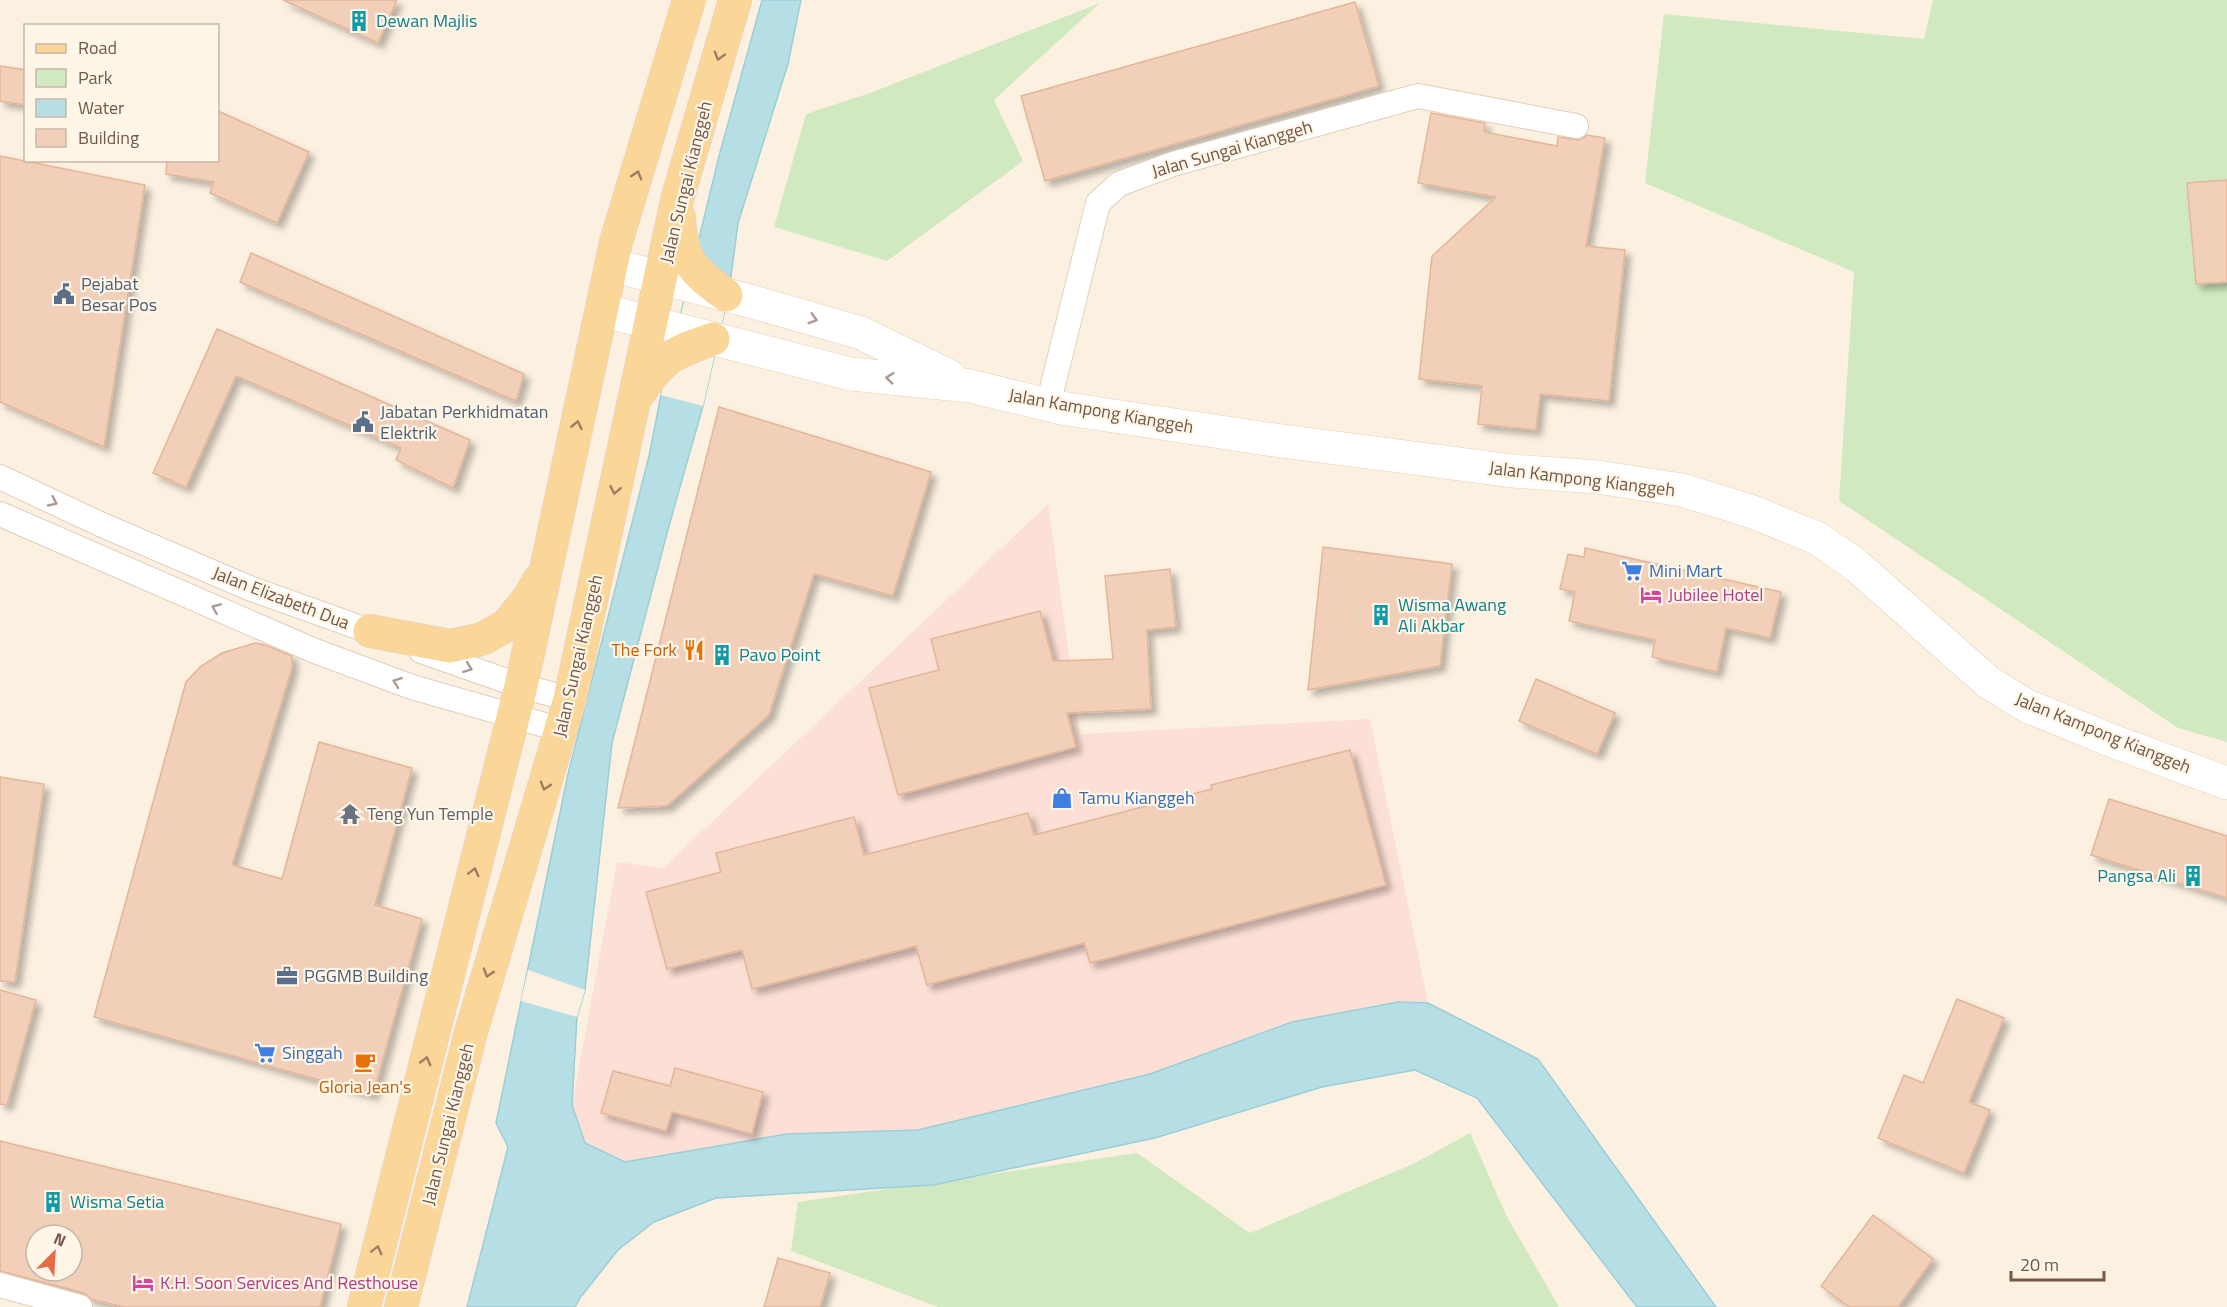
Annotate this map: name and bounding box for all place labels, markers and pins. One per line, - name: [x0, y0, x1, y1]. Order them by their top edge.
- place label: Dewan Majlis: [376, 7, 477, 34]
- building icon: Dewan Majlis: [347, 9, 371, 33]
- place label: Pejabat Besar Pos: [81, 270, 157, 318]
- public building icon: Pejabat Besar Pos: [52, 282, 76, 306]
- place label: Jabatan Perkhidmatan Elektrik: [380, 398, 548, 446]
- public building icon: Jabatan Perkhidmatan Elektrik: [351, 410, 375, 434]
- place label: Mini Mart: [1649, 557, 1723, 584]
- supermarket icon: Mini Mart: [1620, 559, 1644, 583]
- place label: Jubilee Hotel: [1668, 581, 1764, 608]
- hotel icon: Jubilee Hotel: [1639, 583, 1663, 607]
- place label: Wisma Awang Ali Akbar: [1398, 591, 1506, 639]
- building icon: Wisma Awang Ali Akbar: [1369, 603, 1393, 627]
- place label: The Fork: [611, 636, 677, 663]
- restaurant icon: The Fork: [682, 638, 706, 662]
- place label: Pavo Point: [739, 641, 821, 668]
- building icon: Pavo Point: [710, 643, 734, 667]
- place label: Tamu Kianggeh: [1079, 784, 1195, 811]
- shop icon: Tamu Kianggeh: [1050, 786, 1074, 810]
- place label: Teng Yun Temple: [367, 800, 493, 827]
- temple icon: Teng Yun Temple: [338, 802, 362, 826]
- place label: Pangsa Ali: [2097, 862, 2176, 889]
- building icon: Pangsa Ali: [2181, 864, 2205, 888]
- place label: PGGMB Building: [304, 962, 428, 989]
- office icon: PGGMB Building: [275, 964, 299, 988]
- place label: Singgah: [282, 1039, 343, 1066]
- supermarket icon: Singgah: [253, 1041, 277, 1065]
- cafe icon: Gloria Jean's: [353, 1050, 377, 1074]
- place label: Gloria Jean's: [319, 1073, 411, 1100]
- place label: Wisma Setia: [70, 1188, 164, 1215]
- building icon: Wisma Setia: [41, 1190, 65, 1214]
- place label: K.H. Soon Services And Resthouse: [160, 1269, 418, 1296]
- hotel icon: K.H. Soon Services And Resthouse: [131, 1271, 155, 1295]

